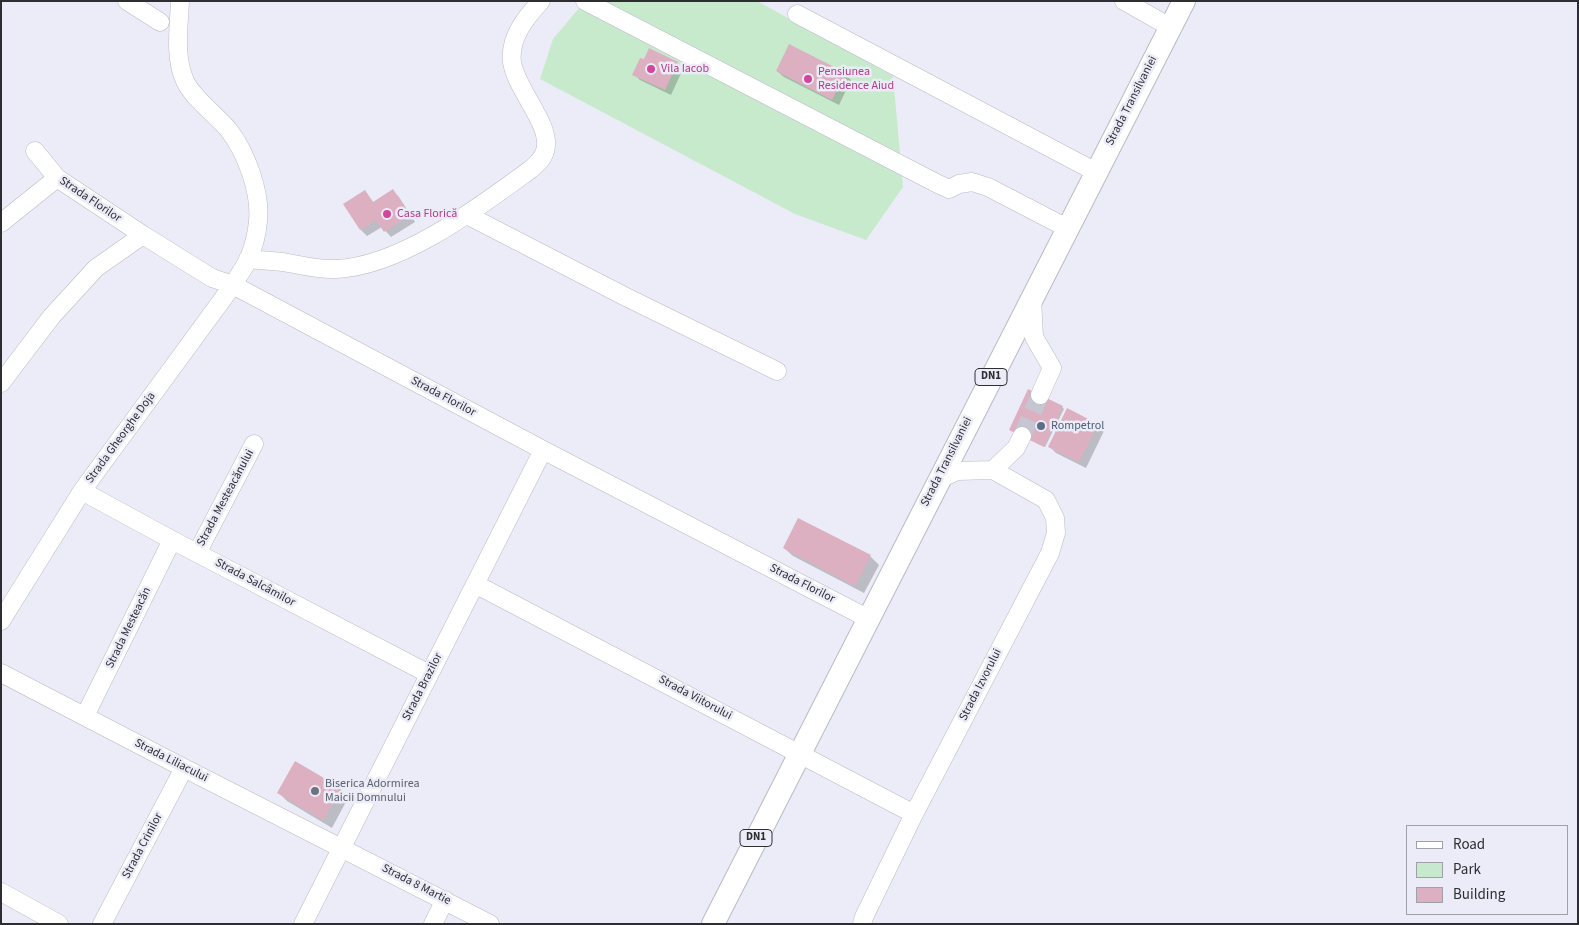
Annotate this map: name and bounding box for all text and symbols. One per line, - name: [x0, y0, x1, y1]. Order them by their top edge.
- street label: Strada Transilvaniei: [1103, 54, 1161, 148]
- place label: Vila Iacob: [661, 62, 709, 76]
- marker: Vila Iacob: [645, 63, 657, 75]
- place label: Pensiunea Residence Aiud: [818, 65, 894, 93]
- marker: Pensiunea Residence Aiud: [802, 73, 814, 85]
- street label: Strada Florilor: [56, 174, 124, 226]
- place label: Casa Florică: [397, 207, 457, 221]
- marker: Casa Florică: [381, 208, 393, 220]
- road number: DN1: [975, 368, 1007, 386]
- street label: Strada Florilor: [408, 374, 478, 420]
- street label: Strada Gheorghe Doja: [83, 389, 159, 487]
- street label: Strada Transilvaniei: [918, 415, 976, 509]
- place label: Rompetrol: [1051, 419, 1104, 433]
- marker: Rompetrol: [1035, 420, 1047, 432]
- street label: Strada Mesteacănului: [194, 447, 258, 549]
- street label: Strada Salcâmilor: [212, 556, 298, 610]
- street label: Strada Florilor: [767, 561, 837, 607]
- street label: Strada Mesteacăn: [103, 585, 155, 671]
- street label: Strada Izvorului: [957, 647, 1005, 723]
- street label: Strada Brazilor: [400, 651, 446, 723]
- street label: Strada Viitorului: [656, 673, 734, 723]
- street label: Strada Liliacului: [132, 736, 210, 786]
- place label: Biserica Adormirea Maicii Domnului: [325, 777, 420, 805]
- marker: Biserica Adormirea Maicii Domnului: [309, 785, 321, 797]
- street label: Strada Crinilor: [120, 811, 166, 881]
- legend: [1406, 825, 1569, 915]
- road number: DN1: [740, 830, 772, 846]
- text: Road: [1453, 834, 1485, 855]
- text: Park: [1453, 859, 1481, 880]
- street label: Strada 8 Martie: [379, 861, 453, 909]
- text: Building: [1453, 884, 1505, 905]

